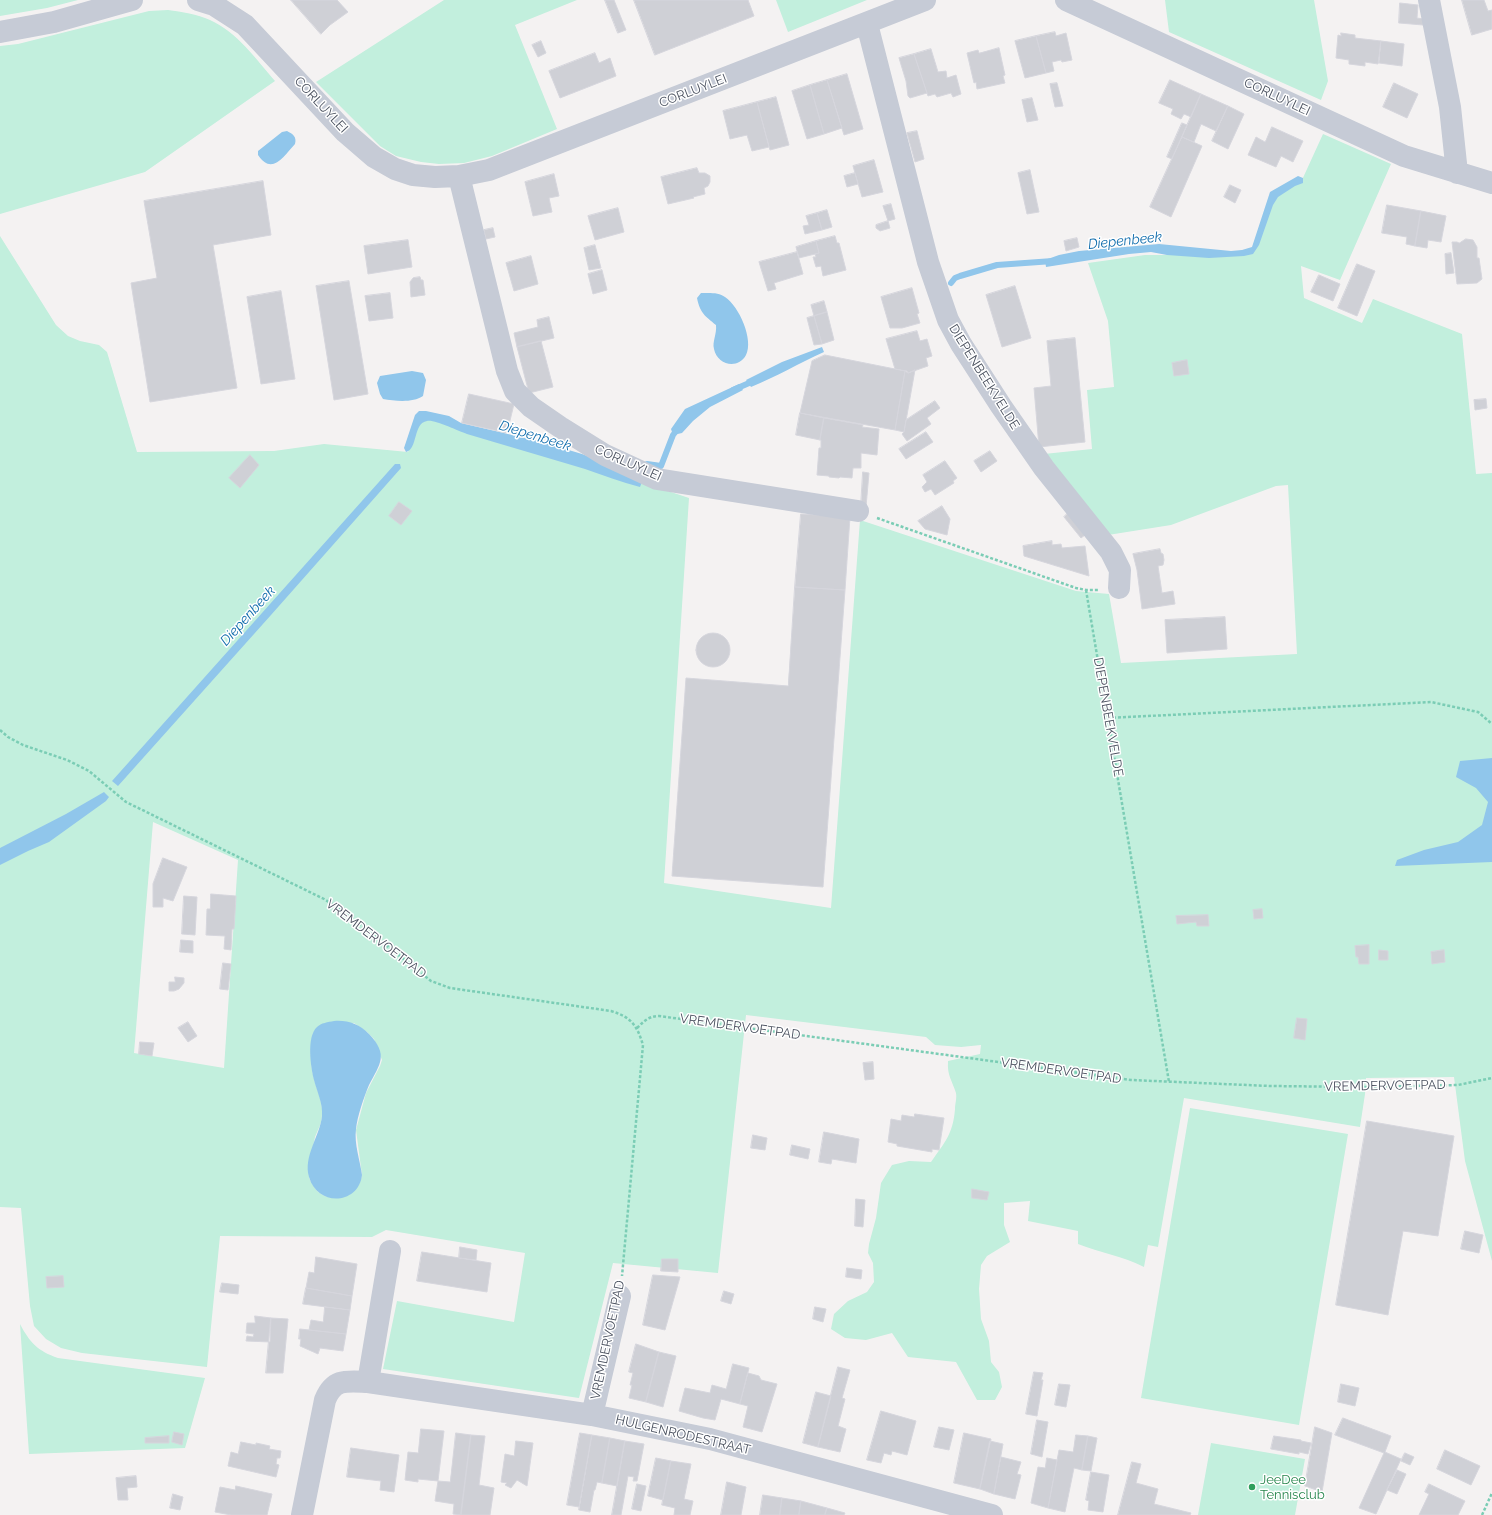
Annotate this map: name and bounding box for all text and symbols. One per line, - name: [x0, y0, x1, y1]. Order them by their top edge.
- street label: CORLUYLEI: [657, 71, 729, 111]
- street label: CORLUYLEI: [291, 74, 351, 136]
- street label: CORLUYLEI: [1241, 75, 1313, 119]
- water label: Diepenbeek: [1087, 229, 1163, 253]
- street label: DIEPENBEEKVELDE: [945, 322, 1023, 432]
- water label: Diepenbeek: [497, 417, 573, 455]
- street label: CORLUYLEI: [592, 441, 664, 485]
- water label: Diepenbeek: [217, 583, 279, 649]
- street label: DIEPENBEEKVELDE: [1090, 656, 1126, 778]
- street label: VREMDERVOETPAD: [323, 896, 429, 982]
- street label: VREMDERVOETPAD: [679, 1011, 801, 1043]
- street label: VREMDERVOETPAD: [1000, 1055, 1122, 1087]
- street label: VREMDERVOETPAD: [1324, 1077, 1446, 1095]
- street label: VREMDERVOETPAD: [588, 1279, 628, 1401]
- street label: HULGENRODESTRAAT: [614, 1412, 752, 1458]
- place label: JeeDee Tennisclub: [1260, 1472, 1325, 1503]
- marker: JeeDee Tennisclub: [1247, 1482, 1257, 1492]

